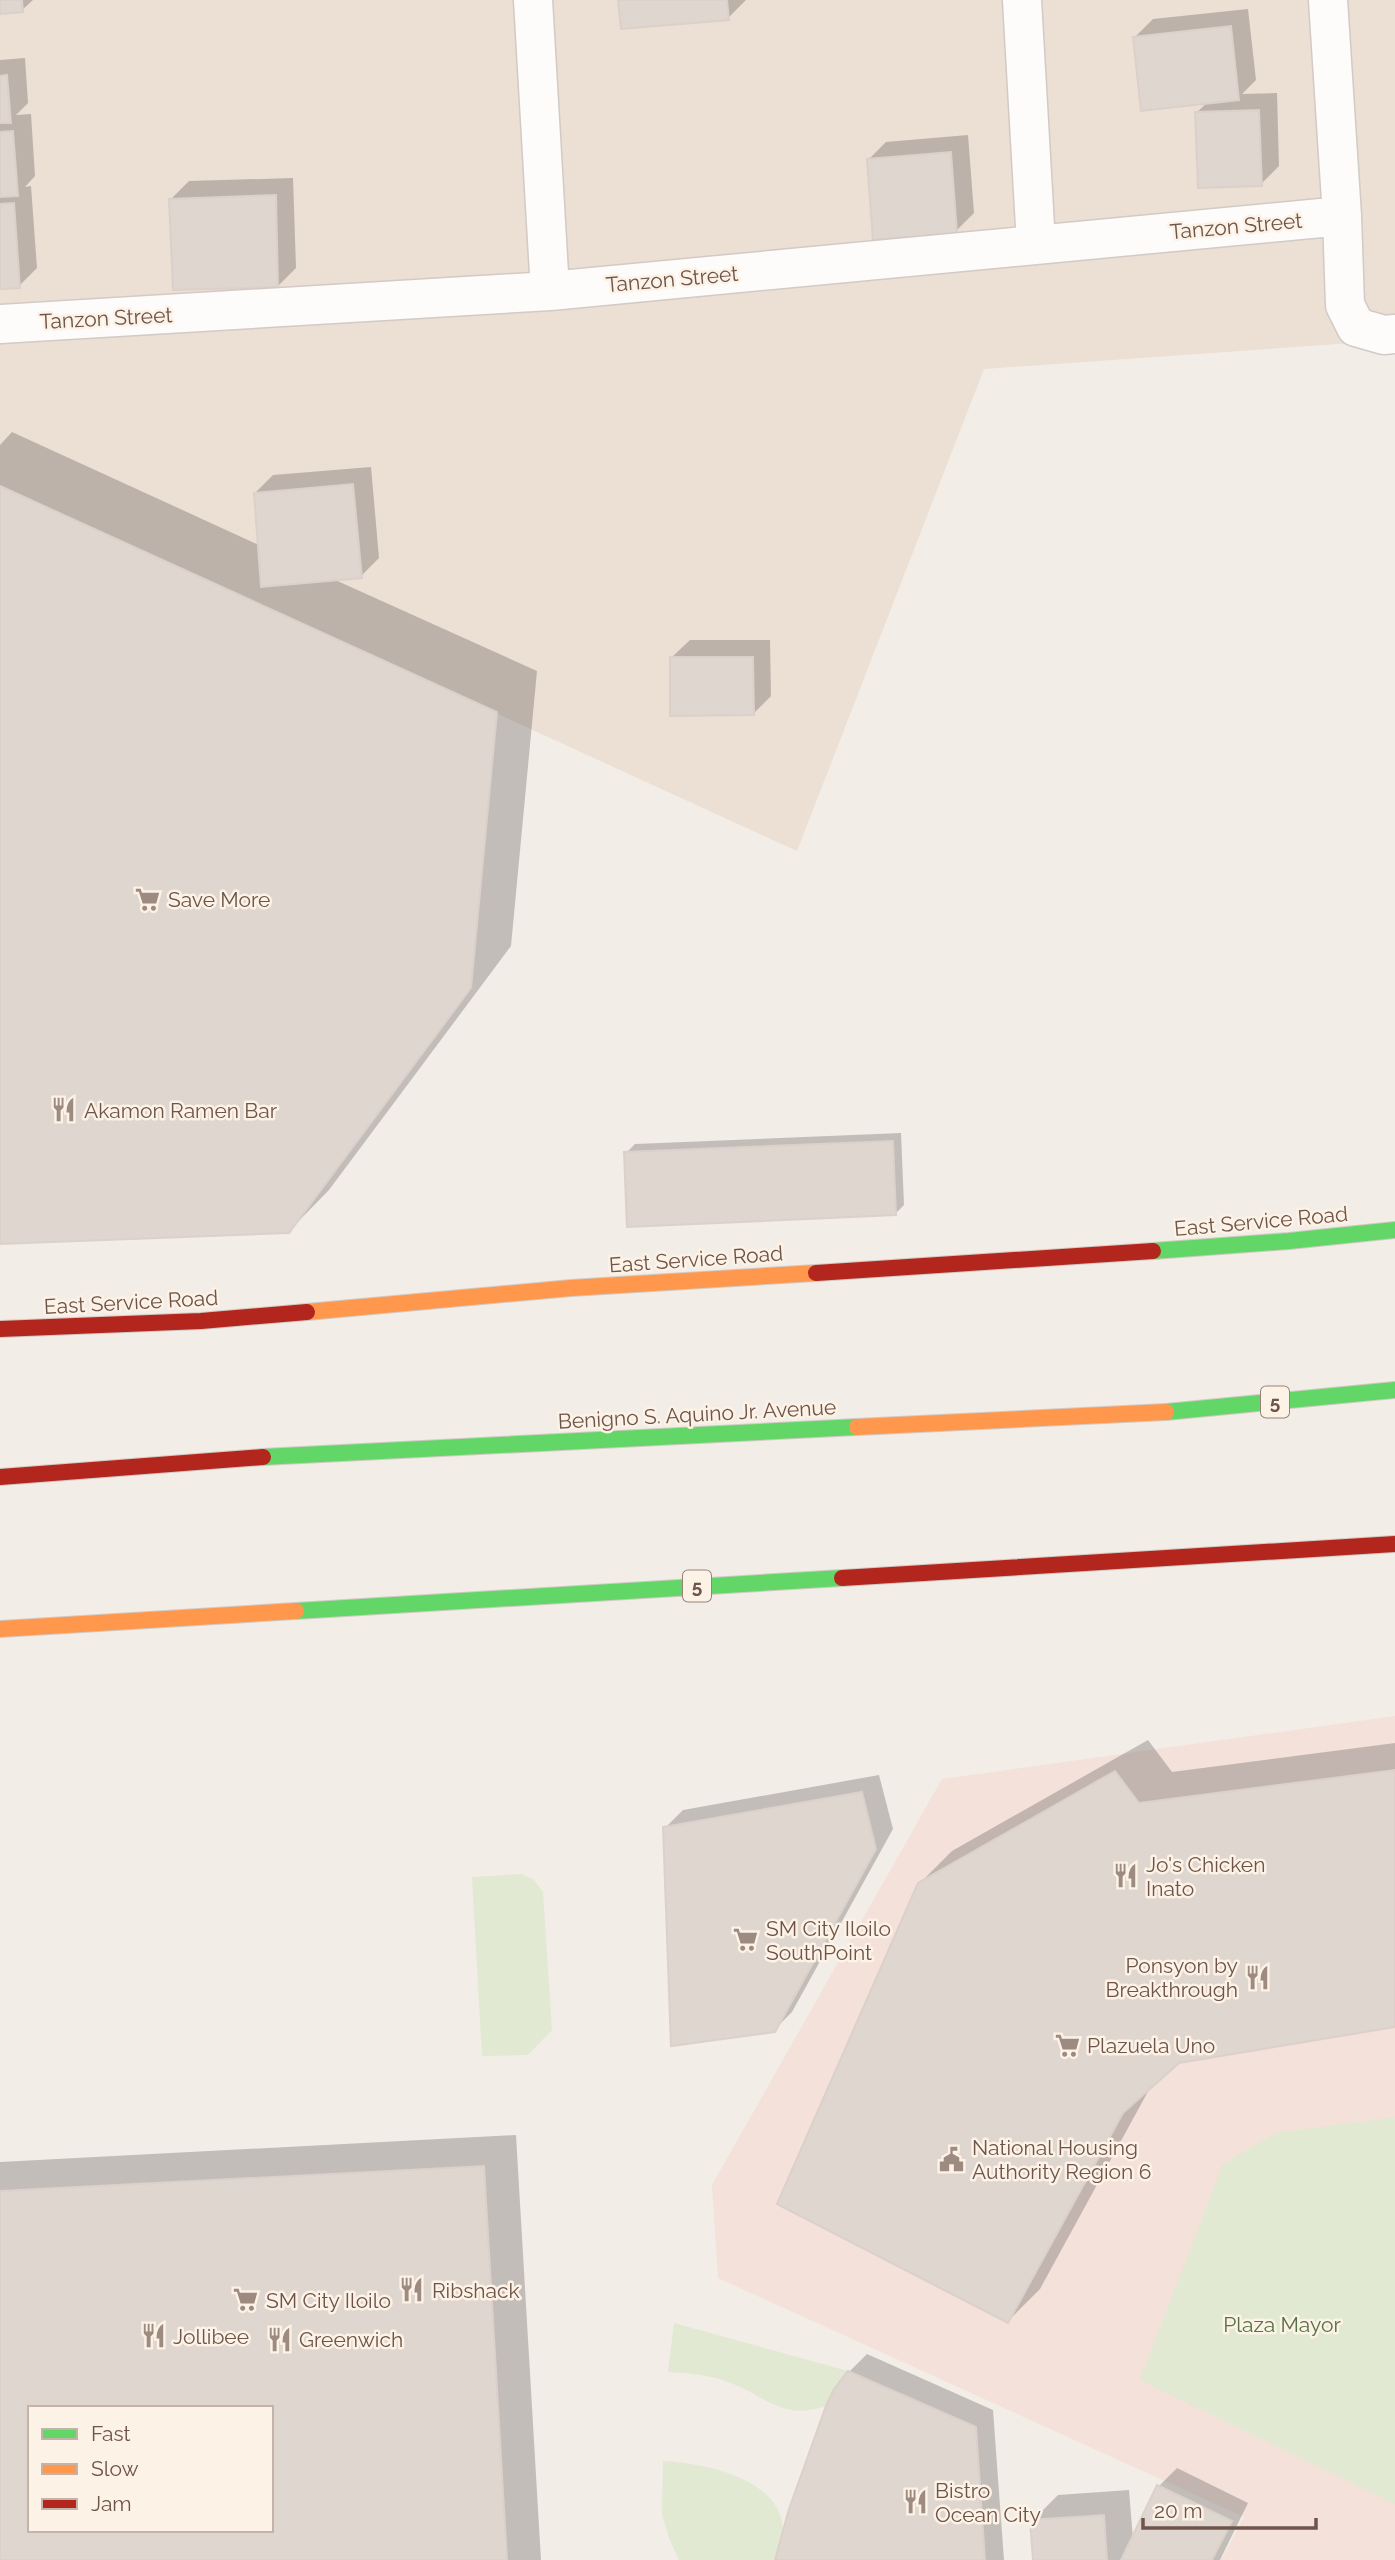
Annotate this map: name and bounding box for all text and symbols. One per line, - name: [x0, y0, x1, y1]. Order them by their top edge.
- street label: Tanzon Street: [1169, 208, 1303, 244]
- street label: Tanzon Street: [605, 261, 739, 297]
- street label: Tanzon Street: [39, 302, 173, 334]
- supermarket icon: Save More: [134, 885, 162, 913]
- place label: Save More: [168, 887, 270, 912]
- restaurant icon: Akamon Ramen Bar: [50, 1096, 78, 1124]
- place label: Akamon Ramen Bar: [84, 1098, 278, 1123]
- street label: East Service Road: [1173, 1201, 1349, 1241]
- street label: East Service Road: [608, 1240, 784, 1278]
- street label: East Service Road: [43, 1285, 219, 1319]
- road number: 5: [1261, 1386, 1289, 1418]
- street label: Benigno S. Aquino Jr. Avenue: [557, 1394, 837, 1434]
- road number: 5: [683, 1570, 711, 1602]
- place label: Jo's Chicken Inato: [1146, 1852, 1265, 1901]
- restaurant icon: Jo's Chicken Inato: [1112, 1862, 1140, 1890]
- place label: SM City Iloilo SouthPoint: [766, 1916, 891, 1965]
- supermarket icon: SM City Iloilo SouthPoint: [732, 1926, 760, 1954]
- place label: Ponsyon by Breakthrough: [1106, 1953, 1238, 2002]
- restaurant icon: Ponsyon by Breakthrough: [1244, 1963, 1272, 1991]
- supermarket icon: Plazuela Uno: [1053, 2031, 1081, 2059]
- place label: Plazuela Uno: [1087, 2033, 1215, 2058]
- place label: National Housing Authority Region 6: [972, 2135, 1151, 2184]
- public building icon: National Housing Authority Region 6: [938, 2145, 966, 2173]
- restaurant icon: Ribshack: [398, 2276, 426, 2304]
- place label: Ribshack: [432, 2278, 520, 2303]
- supermarket icon: SM City Iloilo: [232, 2286, 260, 2314]
- place label: SM City Iloilo: [266, 2288, 391, 2313]
- park label: Plaza Mayor: [1223, 2312, 1341, 2337]
- restaurant icon: Jollibee: [139, 2322, 167, 2350]
- place label: Jollibee: [173, 2324, 249, 2349]
- restaurant icon: Greenwich: [265, 2325, 293, 2353]
- place label: Greenwich: [299, 2327, 403, 2352]
- legend: [28, 2406, 273, 2532]
- text: Fast: [91, 2421, 131, 2446]
- text: Slow: [91, 2456, 139, 2481]
- place label: Bistro Ocean City: [935, 2478, 1041, 2527]
- scale bar: [1143, 2486, 1316, 2530]
- restaurant icon: Bistro Ocean City: [901, 2488, 929, 2516]
- text: Jam: [91, 2491, 132, 2516]
- text: 20 m: [1154, 2498, 1202, 2523]

